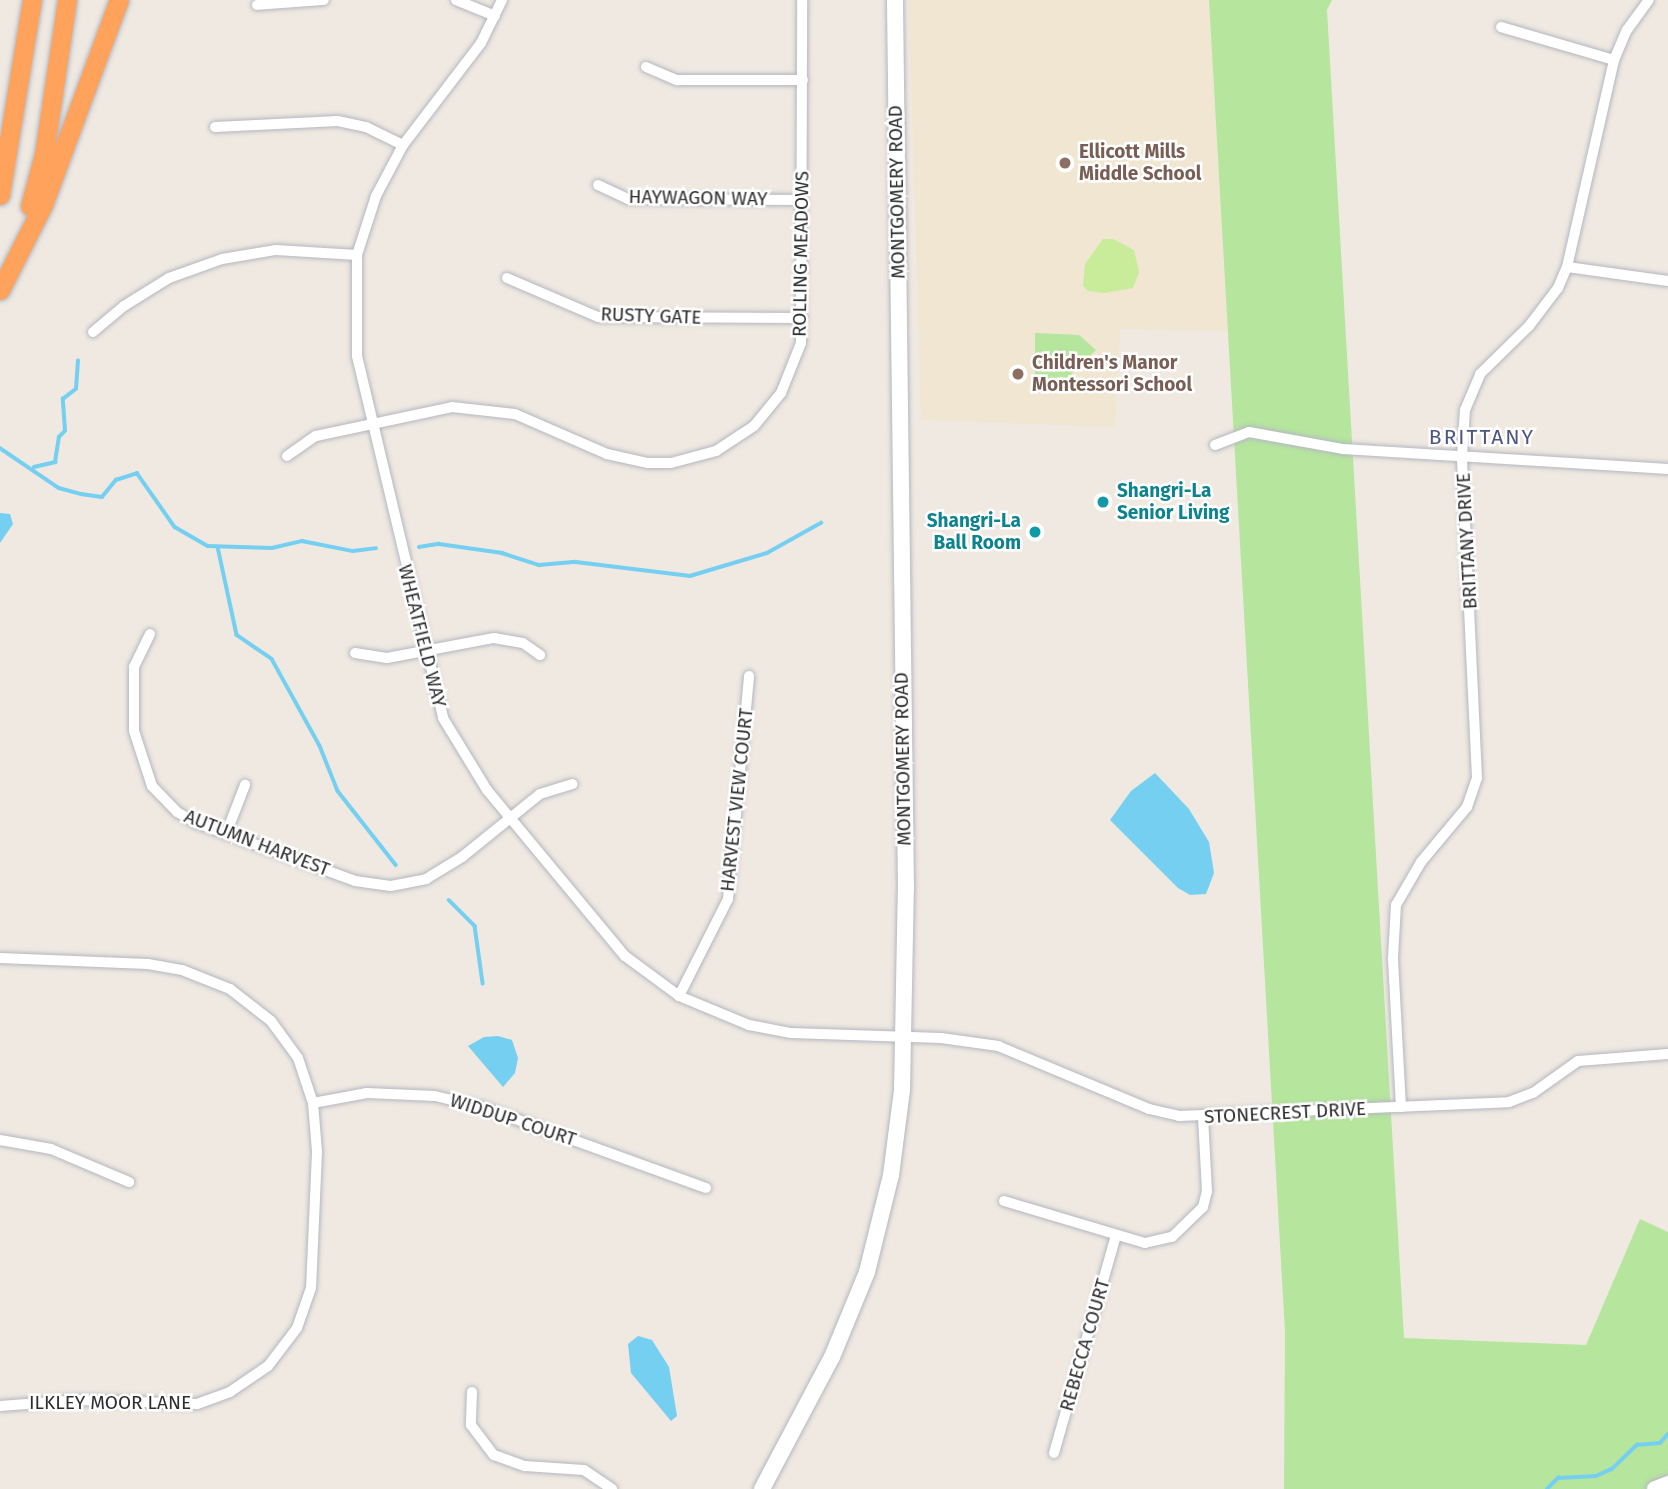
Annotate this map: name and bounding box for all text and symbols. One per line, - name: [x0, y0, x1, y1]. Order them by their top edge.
- street label: MONTGOMERY ROAD: [884, 105, 910, 279]
- place label: Ellicott Mills Middle School: [1079, 141, 1201, 185]
- marker: Ellicott Mills Middle School: [1057, 155, 1073, 171]
- street label: ROLLING MEADOWS: [788, 171, 814, 337]
- street label: HAYWAGON WAY: [628, 185, 768, 211]
- street label: RUSTY GATE: [600, 303, 702, 329]
- place label: Children's Manor Montessori School: [1032, 352, 1192, 396]
- marker: Children's Manor Montessori School: [1010, 366, 1026, 382]
- district label: BRITTANY: [1430, 424, 1534, 450]
- street label: BRITTANY DRIVE: [1452, 472, 1482, 610]
- place label: Shangri-La Senior Living: [1117, 480, 1230, 524]
- marker: Shangri-La Senior Living: [1095, 494, 1111, 510]
- place label: Shangri-La Ball Room: [927, 510, 1021, 554]
- marker: Shangri-La Ball Room: [1027, 524, 1043, 540]
- street label: WHEATFIELD WAY: [393, 562, 451, 710]
- street label: MONTGOMERY ROAD: [890, 672, 916, 846]
- street label: HARVEST VIEW COURT: [716, 707, 758, 893]
- street label: AUTUMN HARVEST: [181, 805, 333, 881]
- street label: WIDDUP COURT: [447, 1089, 579, 1151]
- street label: STONECREST DRIVE: [1203, 1097, 1367, 1129]
- street label: REBECCA COURT: [1055, 1276, 1115, 1414]
- street label: ILKLEY MOOR LANE: [29, 1392, 191, 1414]

